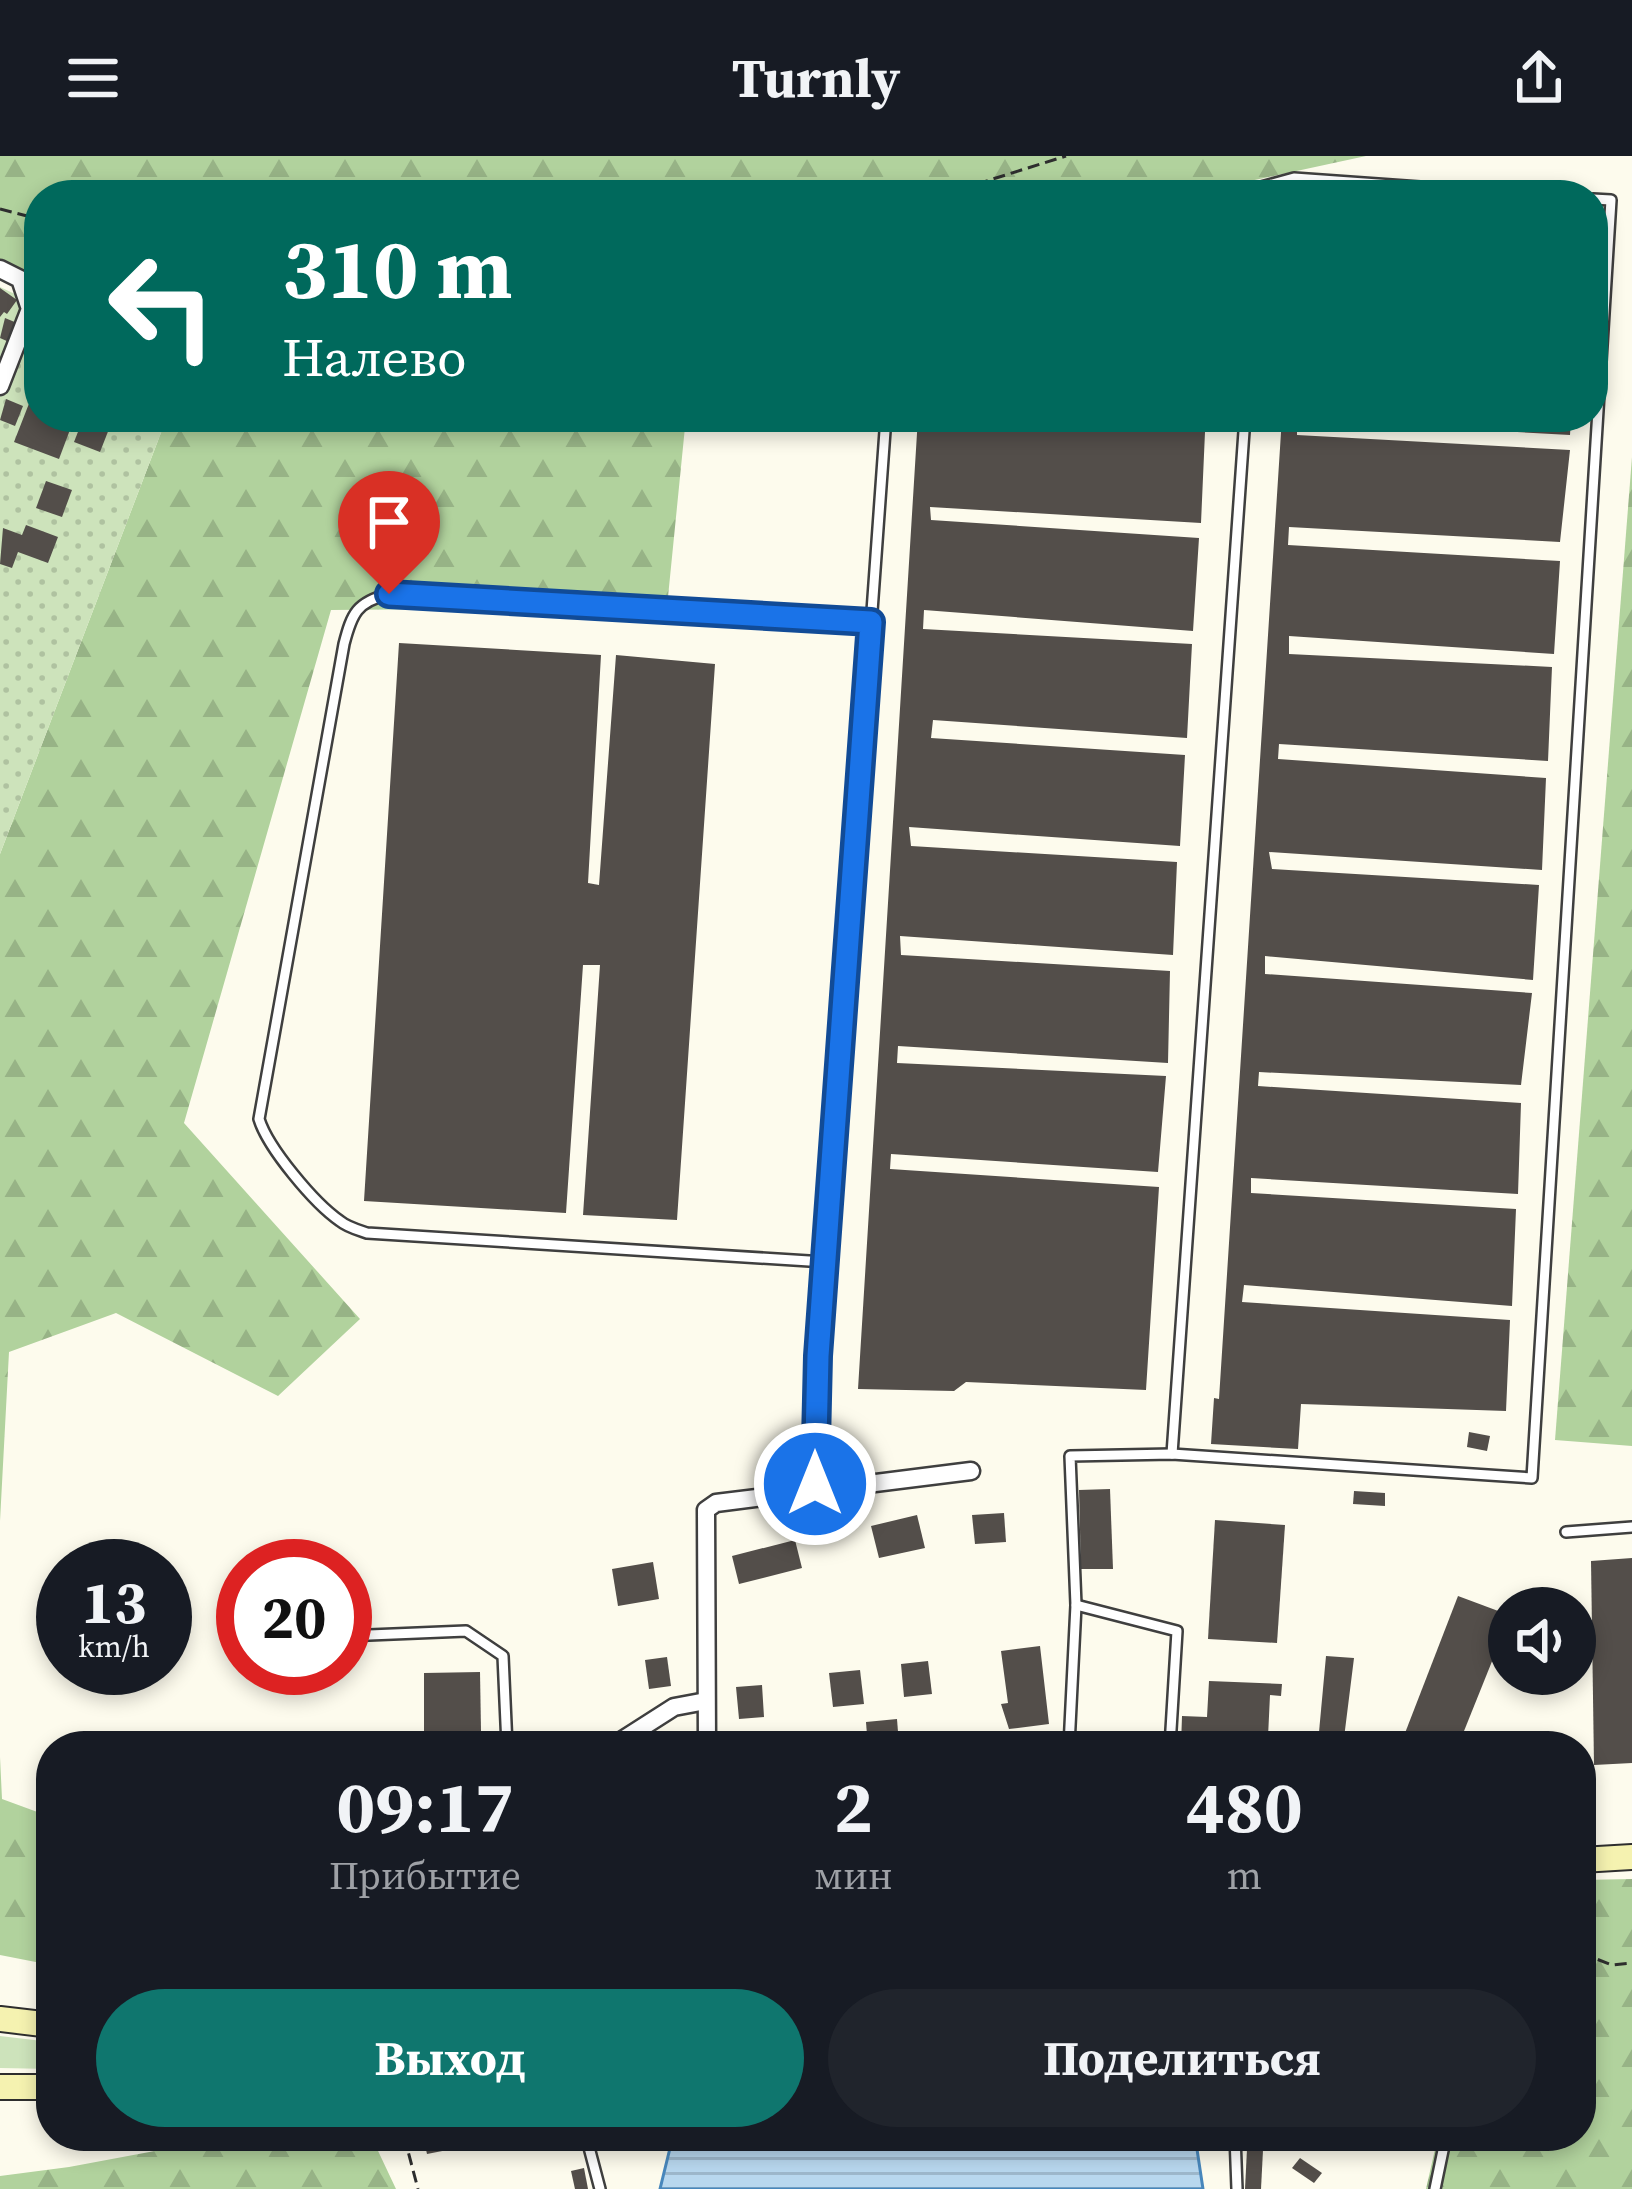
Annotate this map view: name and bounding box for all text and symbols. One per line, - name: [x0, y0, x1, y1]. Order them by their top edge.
- text: Turnly: [732, 41, 900, 115]
- icon: menu: [60, 45, 126, 111]
- icon: share: [1506, 45, 1572, 111]
- text: 310 m: [282, 211, 513, 326]
- icon: left: [84, 228, 240, 384]
- text: Налево: [282, 320, 467, 394]
- pin: [338, 471, 440, 594]
- icon: arrive: [356, 489, 422, 555]
- position arrow: [752, 1421, 878, 1547]
- speed limit sign: 20: [216, 1539, 372, 1695]
- text: 13: [81, 1561, 147, 1643]
- map controls: [1488, 1587, 1596, 1695]
- button: sound: [1488, 1587, 1596, 1695]
- text: km/h: [78, 1626, 150, 1667]
- text: 09:17: [336, 1757, 514, 1856]
- text: 2: [834, 1757, 873, 1856]
- text: 480: [1186, 1757, 1303, 1856]
- text: Прибытие: [329, 1849, 521, 1902]
- text: мин: [814, 1849, 893, 1902]
- text: m: [1227, 1849, 1262, 1902]
- button: Выход: [96, 1989, 804, 2127]
- button: Поделиться: [828, 1989, 1536, 2127]

